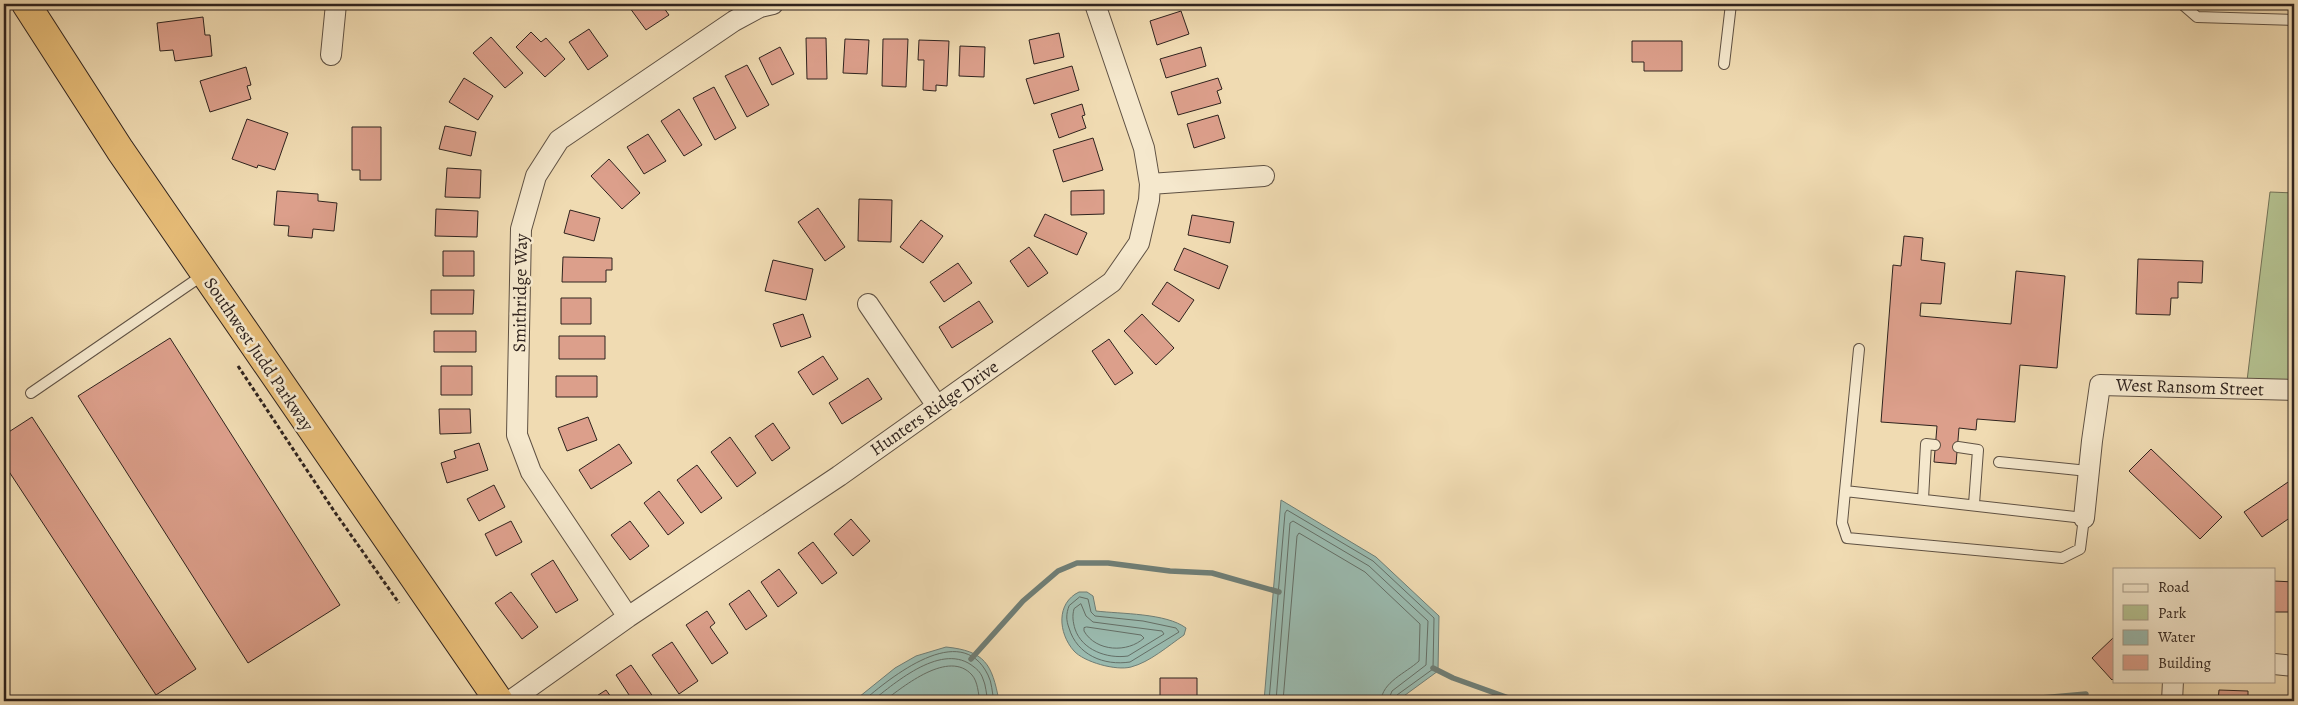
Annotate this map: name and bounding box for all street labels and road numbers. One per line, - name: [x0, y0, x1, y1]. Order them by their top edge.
- street label: Smithridge Way: [507, 233, 533, 353]
- street label: Southwest Judd Parkway: [199, 272, 320, 436]
- street label: Hunters Ridge Drive: [865, 355, 1003, 461]
- street label: West Ransom Street: [2115, 372, 2264, 402]

